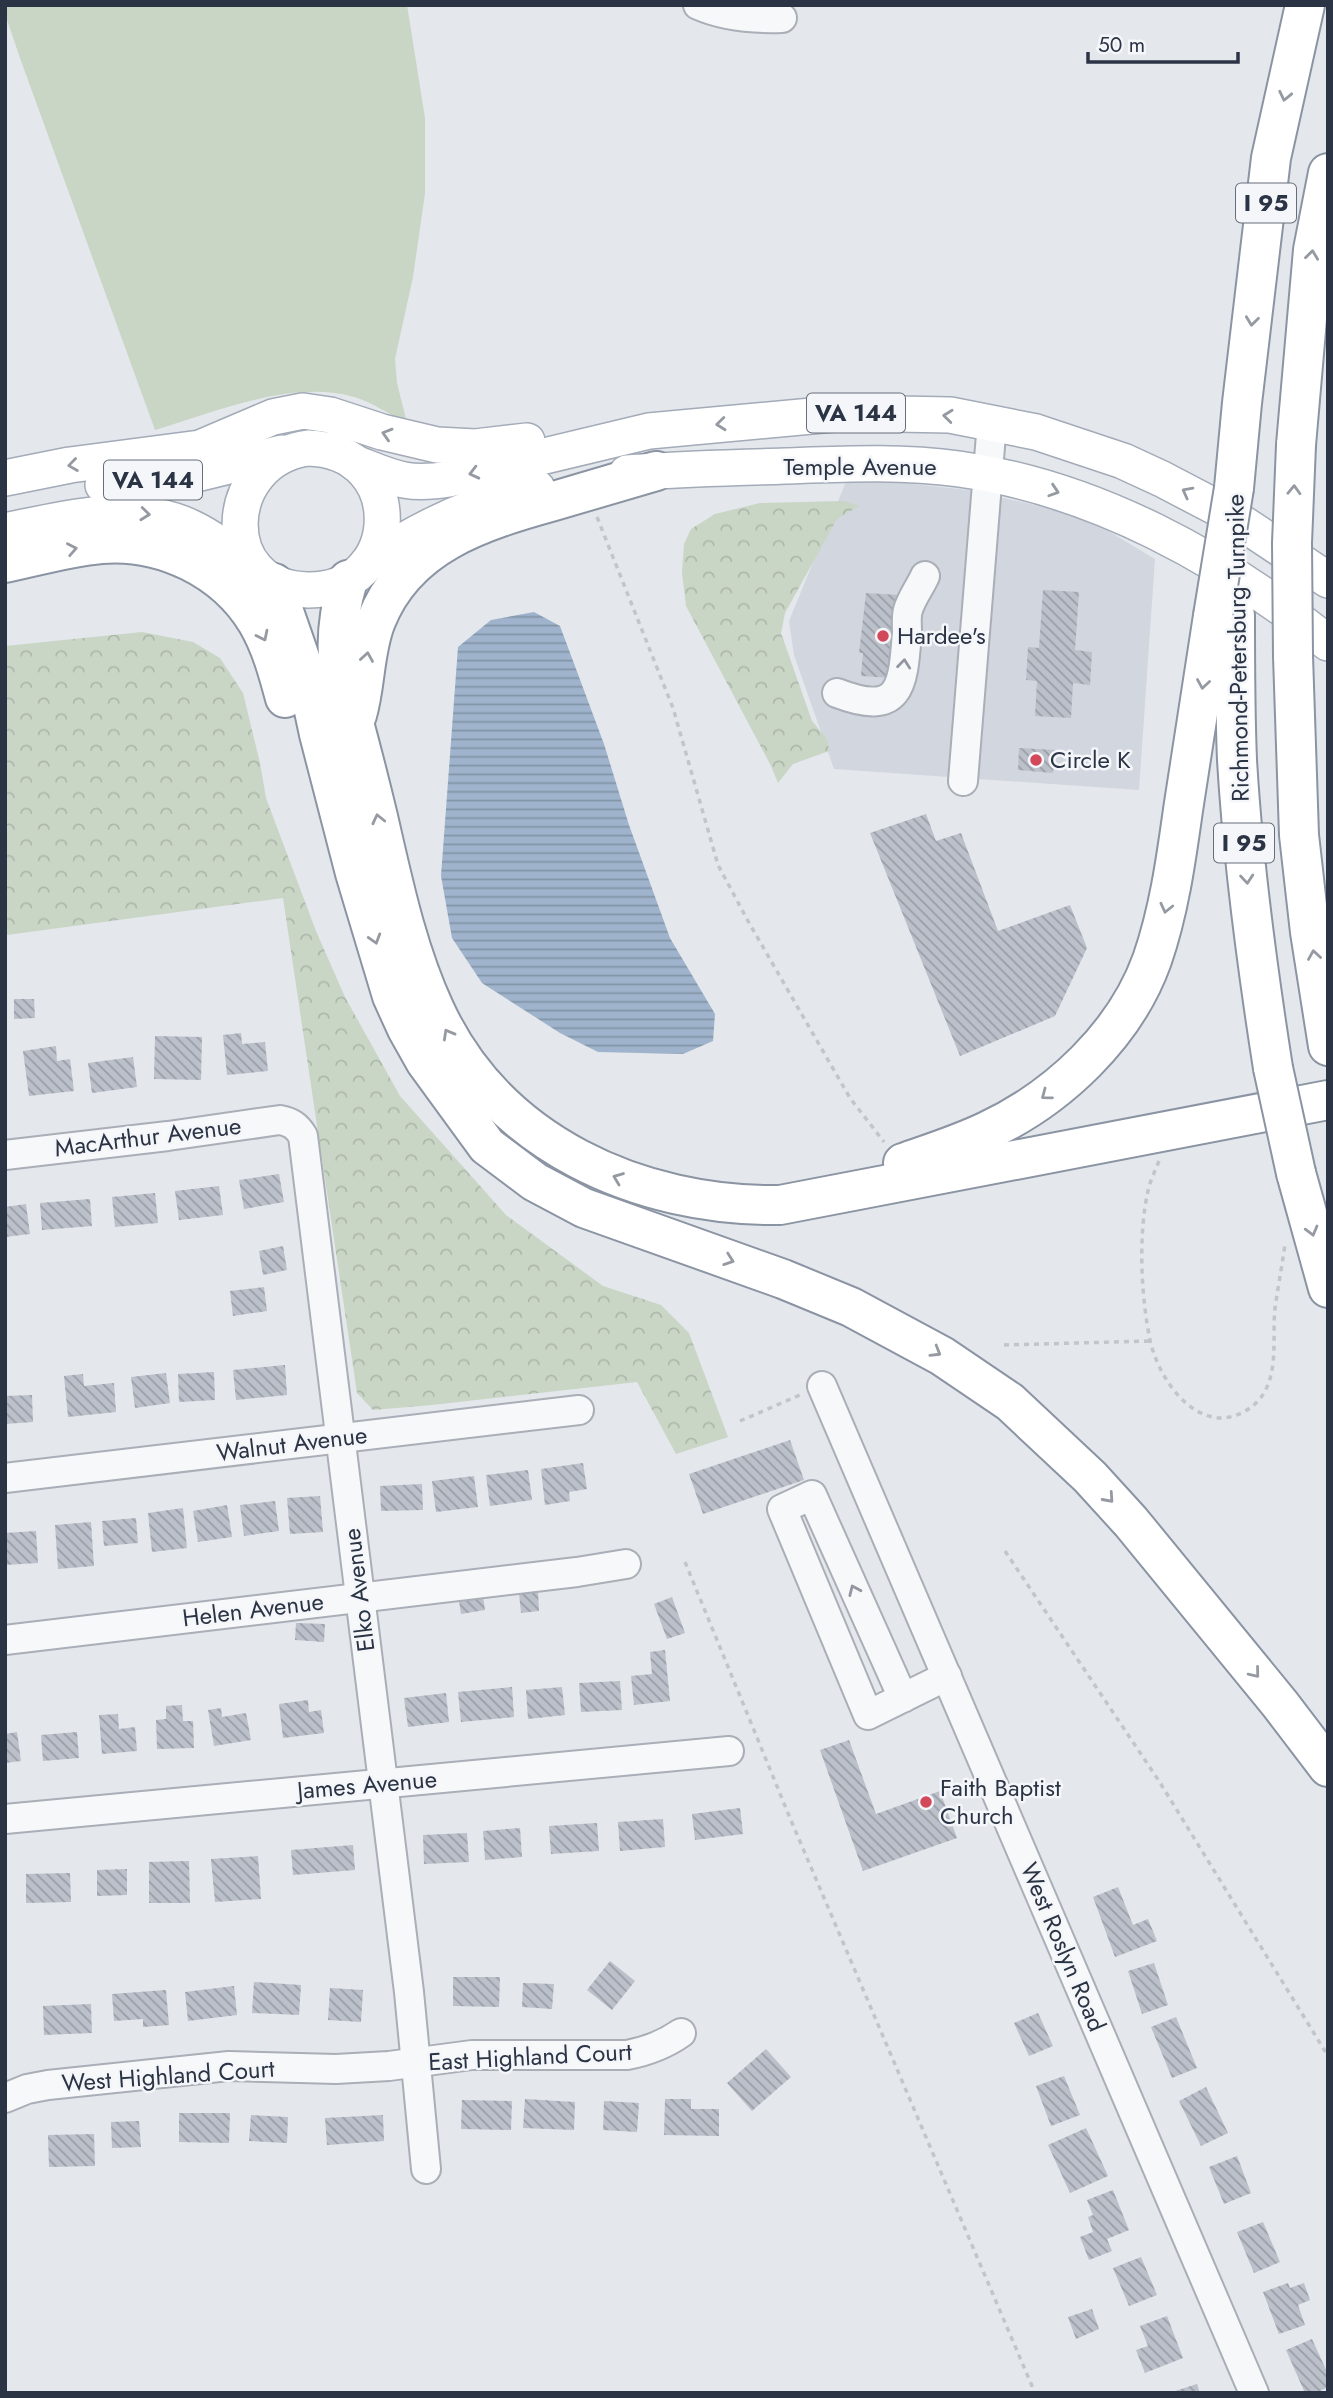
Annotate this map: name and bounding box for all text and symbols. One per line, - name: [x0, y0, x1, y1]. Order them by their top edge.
- scale bar: [1088, 21, 1238, 65]
- text: 50 m: [1098, 30, 1145, 60]
- one-way arrow: [1278, 90, 1293, 102]
- road number: I 95: [1236, 184, 1296, 222]
- one-way arrow: [1305, 250, 1320, 261]
- one-way arrow: [1244, 315, 1259, 327]
- road number: VA 144: [807, 394, 905, 432]
- one-way arrow: [942, 408, 954, 423]
- one-way arrow: [715, 416, 726, 431]
- one-way arrow: [381, 427, 393, 442]
- street label: Temple Avenue: [783, 449, 937, 484]
- one-way arrow: [67, 457, 79, 472]
- road number: VA 144: [104, 460, 202, 500]
- one-way arrow: [469, 465, 481, 479]
- one-way arrow: [1047, 483, 1059, 497]
- one-way arrow: [1287, 484, 1302, 495]
- one-way arrow: [1181, 487, 1194, 500]
- street label: Richmond-Petersburg Turnpike: [1217, 494, 1258, 802]
- one-way arrow: [140, 507, 151, 522]
- one-way arrow: [66, 542, 78, 557]
- place label: Hardee's: [897, 618, 986, 653]
- one-way arrow: [255, 628, 269, 641]
- marker: Hardee's: [875, 628, 891, 644]
- one-way arrow: [359, 651, 374, 662]
- one-way arrow: [897, 658, 912, 670]
- one-way arrow: [1196, 678, 1211, 690]
- place label: Circle K: [1050, 742, 1131, 777]
- marker: Circle K: [1028, 752, 1044, 768]
- one-way arrow: [372, 813, 386, 825]
- road number: I 95: [1214, 824, 1274, 862]
- one-way arrow: [1239, 874, 1254, 885]
- one-way arrow: [1160, 902, 1174, 914]
- one-way arrow: [366, 932, 381, 944]
- one-way arrow: [1306, 949, 1321, 961]
- one-way arrow: [443, 1029, 456, 1042]
- one-way arrow: [1041, 1087, 1054, 1100]
- street label: MacArthur Avenue: [53, 1108, 243, 1165]
- one-way arrow: [613, 1173, 625, 1187]
- one-way arrow: [1304, 1224, 1318, 1236]
- one-way arrow: [722, 1252, 735, 1266]
- one-way arrow: [929, 1344, 942, 1357]
- street label: Walnut Avenue: [215, 1417, 369, 1470]
- one-way arrow: [1101, 1490, 1114, 1503]
- street label: Elko Avenue: [334, 1526, 383, 1654]
- street label: Helen Avenue: [180, 1583, 326, 1636]
- one-way arrow: [848, 1585, 862, 1597]
- one-way arrow: [1247, 1665, 1259, 1678]
- street label: James Avenue: [293, 1761, 438, 1808]
- place label: Faith Baptist Church: [940, 1770, 1061, 1833]
- marker: Faith Baptist Church: [918, 1794, 934, 1810]
- street label: West Roslyn Road: [1012, 1857, 1115, 2037]
- street label: East Highland Court: [427, 2034, 633, 2079]
- street label: West Highland Court: [60, 2051, 276, 2100]

